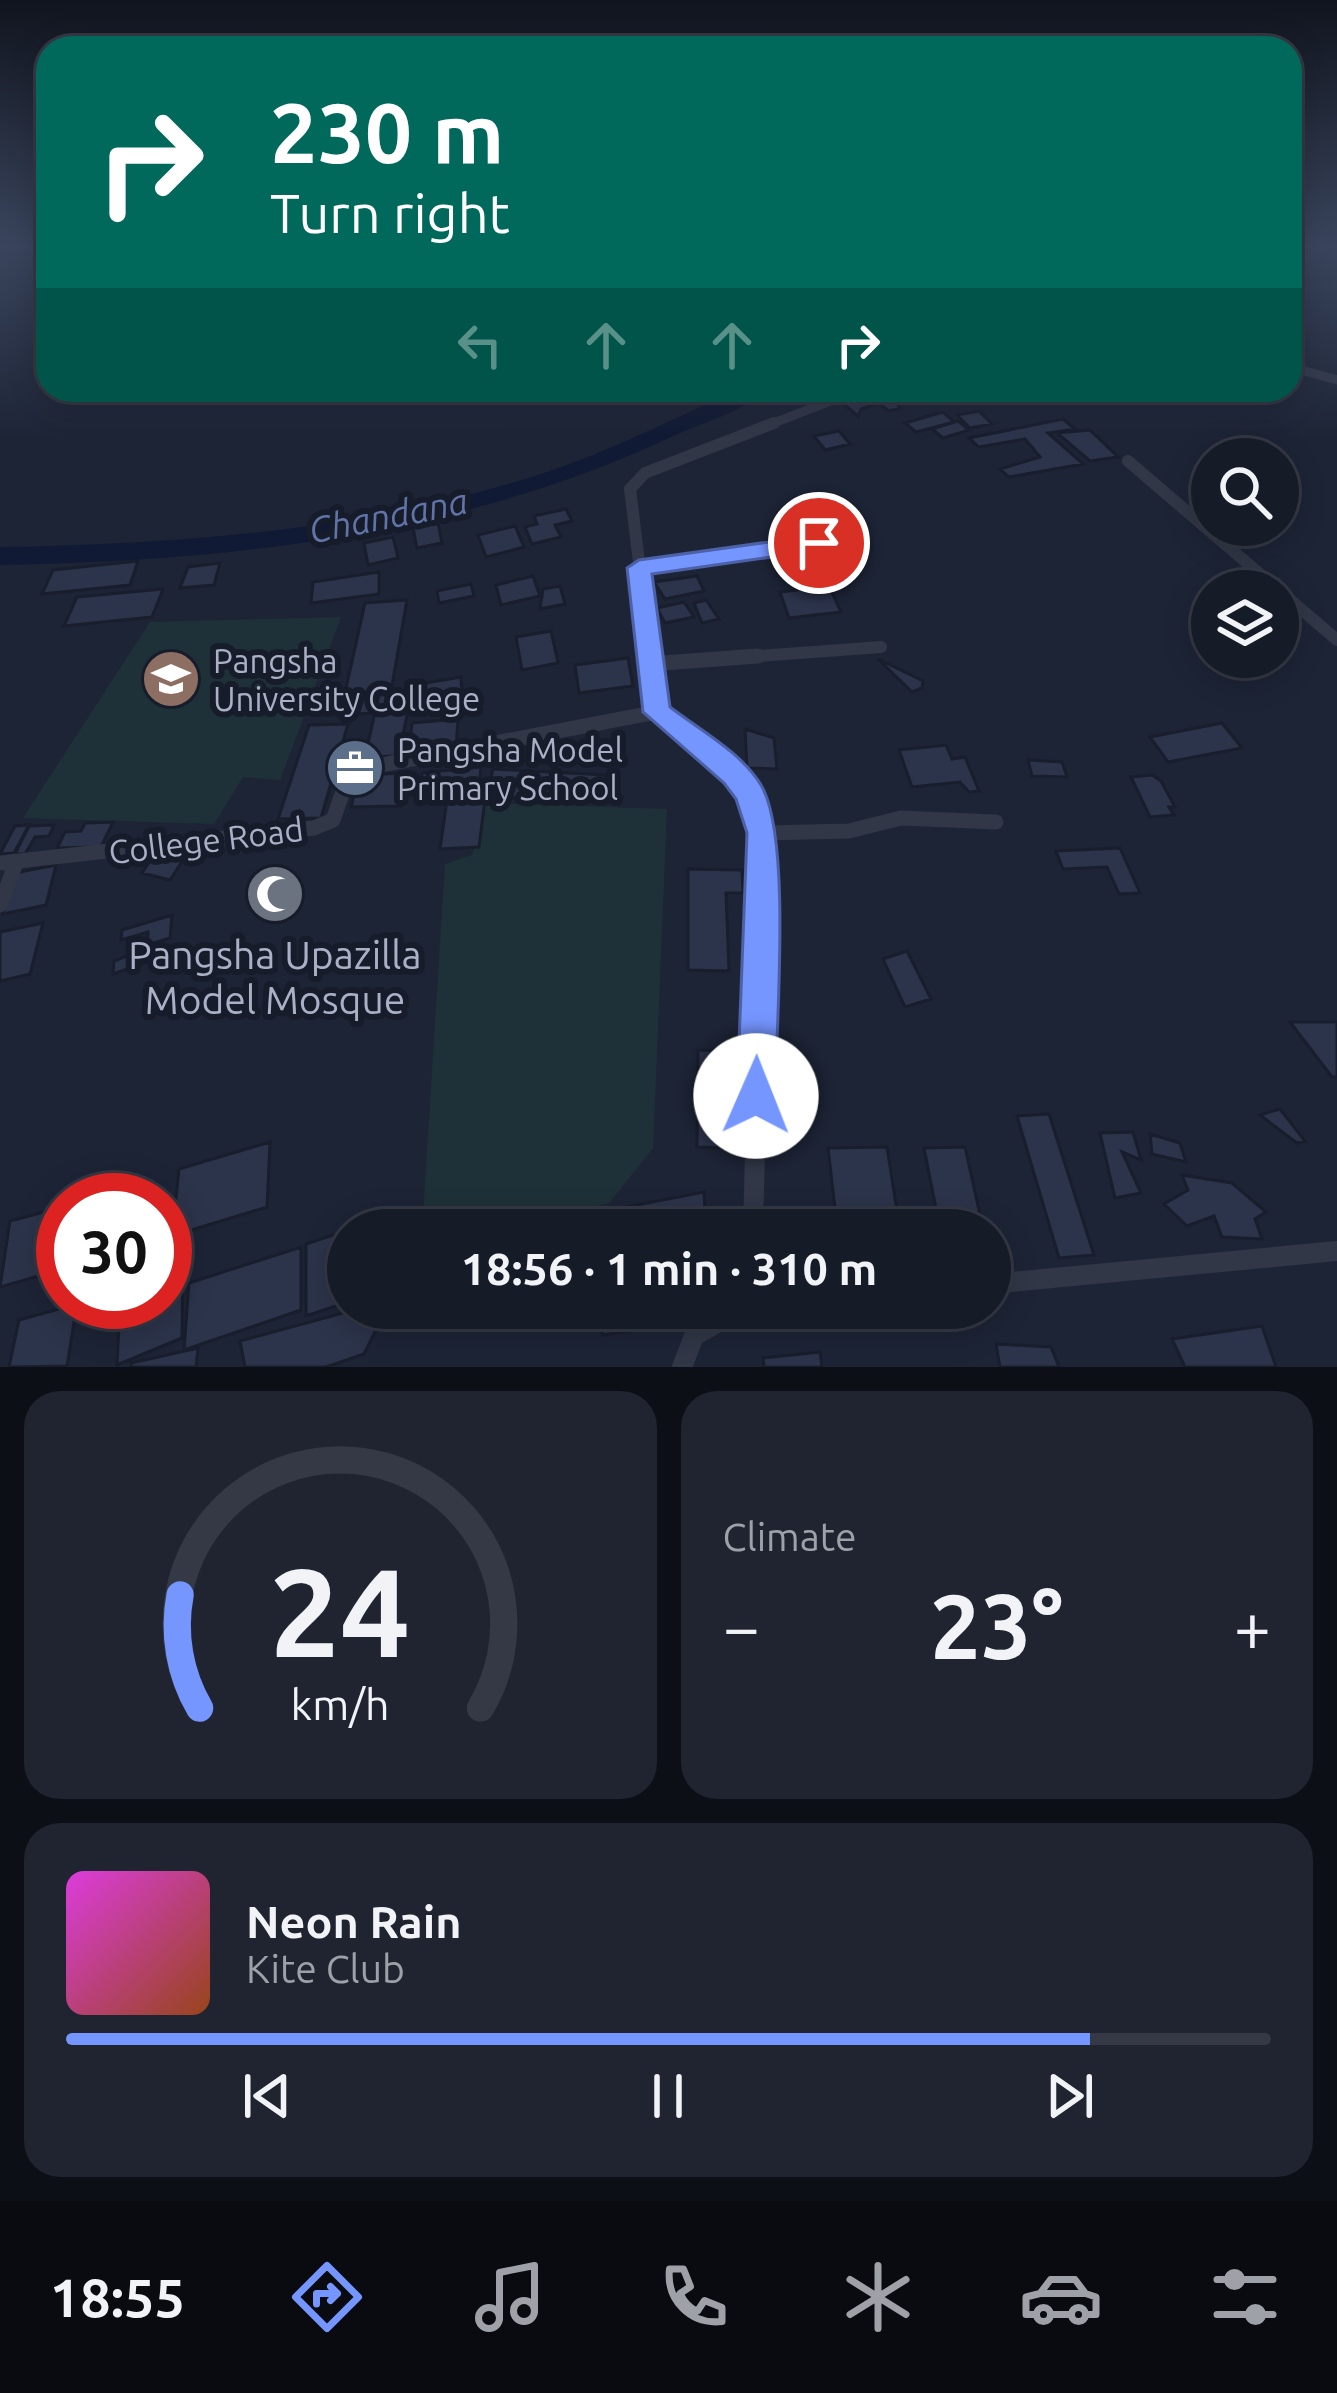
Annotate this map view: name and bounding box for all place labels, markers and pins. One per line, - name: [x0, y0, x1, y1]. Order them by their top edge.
- pin: [768, 492, 870, 594]
- place label: Pangsha University College: [213, 642, 480, 717]
- school or university icon: Pangsha University College: [140, 648, 202, 710]
- place label: Pangsha Model Primary School: [397, 731, 623, 806]
- office icon: Pangsha Model Primary School: [324, 737, 386, 799]
- mosque icon: Pangsha Upazilla Model Mosque: [244, 863, 306, 925]
- place label: Pangsha Upazilla Model Mosque: [128, 933, 422, 1021]

